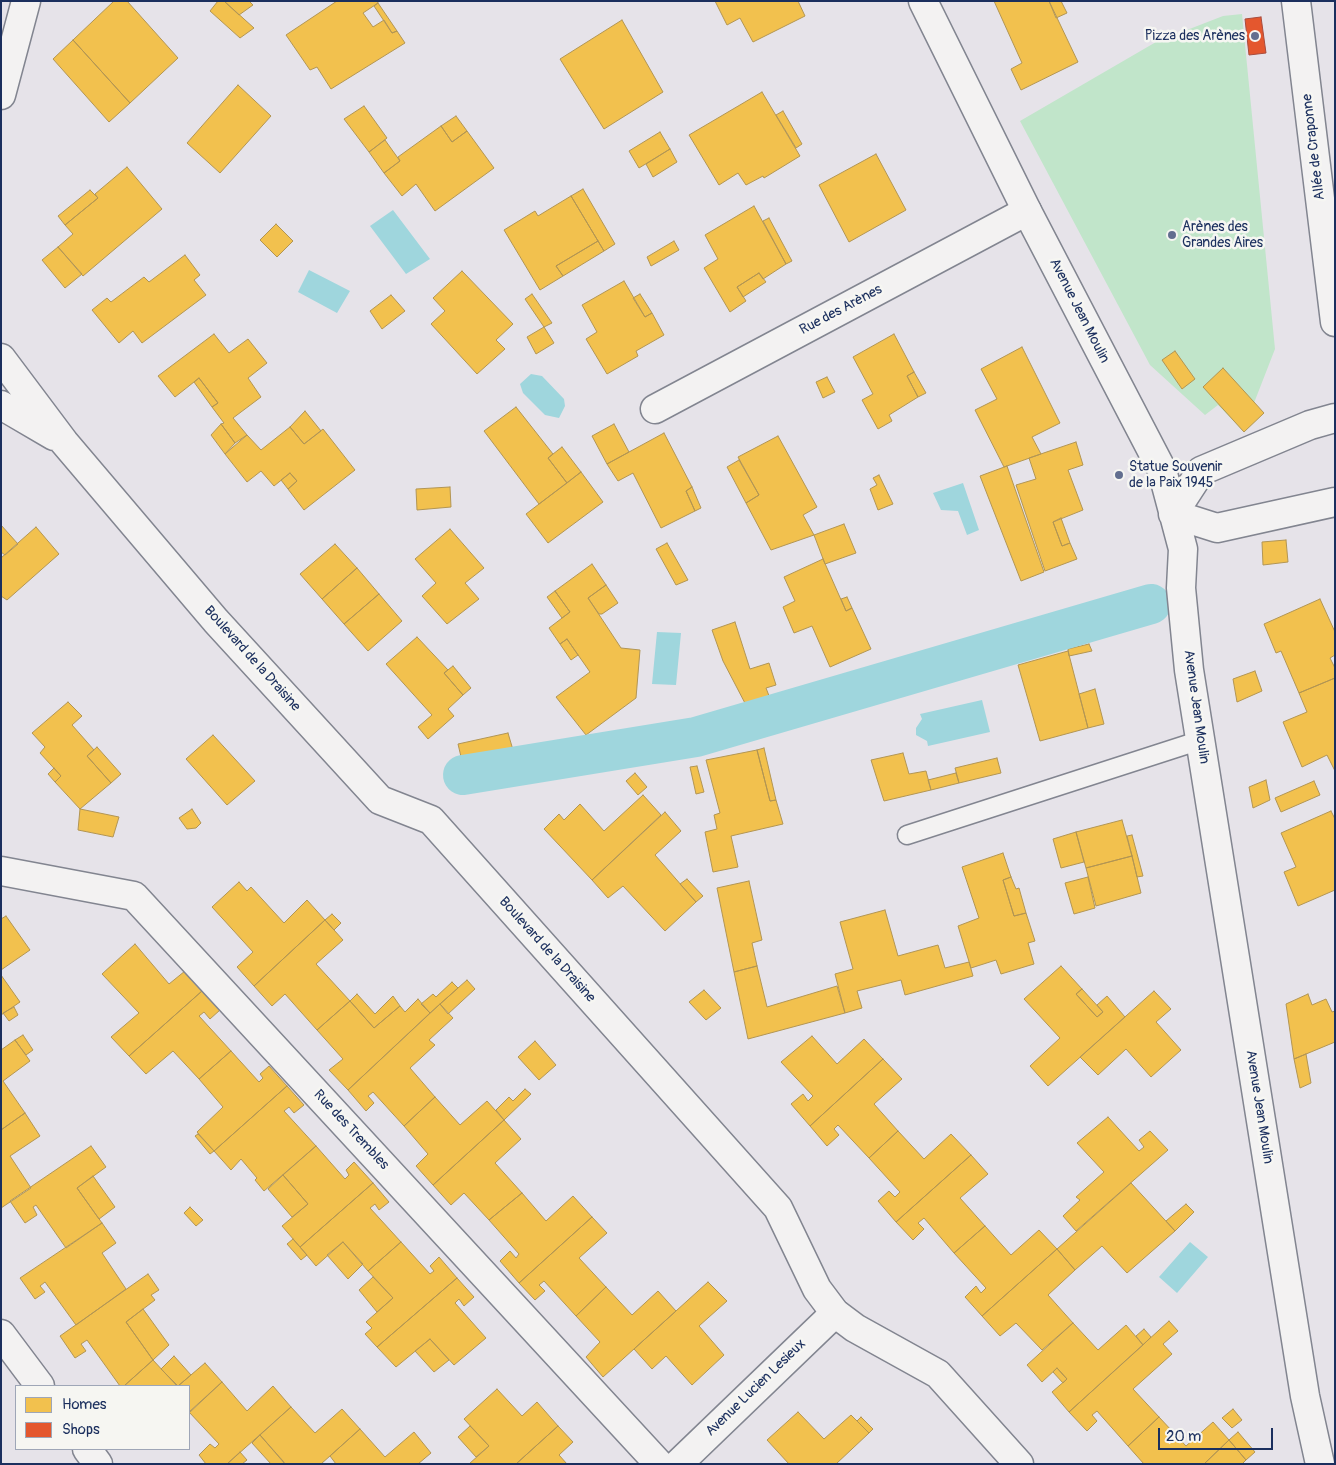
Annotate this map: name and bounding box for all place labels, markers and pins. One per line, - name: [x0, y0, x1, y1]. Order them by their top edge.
- place label: Pizza des Arènes: [1145, 28, 1245, 44]
- marker: Pizza des Arènes: [1249, 30, 1261, 42]
- place label: Arènes des Grandes Aires: [1182, 219, 1263, 252]
- marker: Arènes des Grandes Aires: [1166, 229, 1178, 241]
- place label: Statue Souvenir de la Paix 1945: [1129, 459, 1223, 492]
- marker: Statue Souvenir de la Paix 1945: [1113, 469, 1125, 481]

